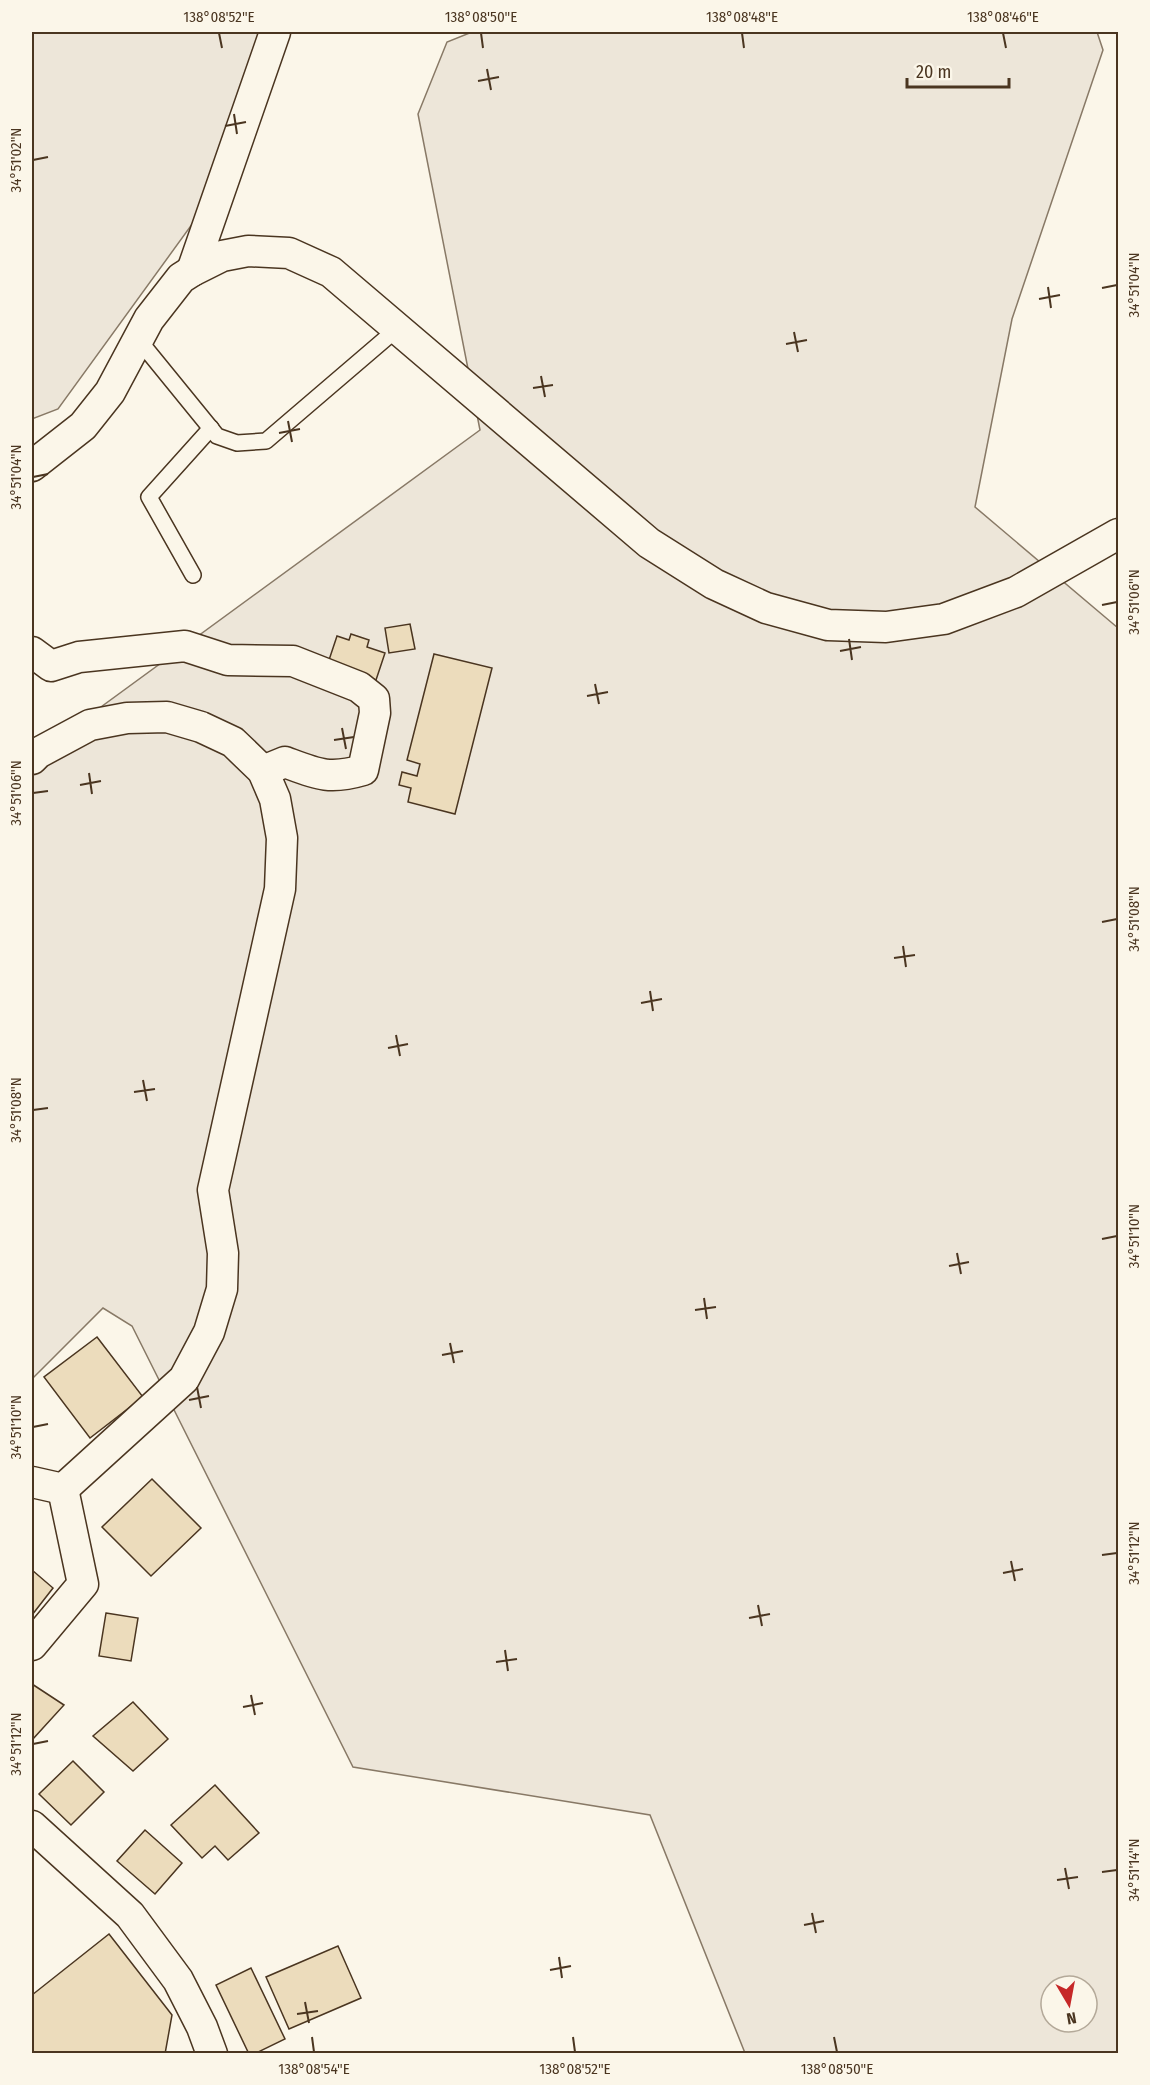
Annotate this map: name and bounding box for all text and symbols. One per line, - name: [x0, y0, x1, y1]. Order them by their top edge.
- text: 138°08'52"E: [183, 8, 255, 26]
- text: 138°08'50"E: [445, 8, 517, 26]
- text: 138°08'48"E: [706, 8, 778, 26]
- text: 138°08'46"E: [967, 8, 1039, 26]
- scale bar: [907, 51, 1009, 89]
- text: 20 m: [916, 61, 951, 83]
- text: 34°51'02"N: [7, 128, 25, 192]
- text: 34°51'04"N: [1125, 253, 1143, 317]
- text: 34°51'04"N: [7, 445, 25, 509]
- text: 34°51'06"N: [1125, 569, 1143, 635]
- text: 34°51'06"N: [7, 760, 25, 826]
- text: 34°51'08"N: [1125, 886, 1143, 952]
- text: 34°51'08"N: [7, 1077, 25, 1143]
- text: 34°51'10"N: [1125, 1204, 1143, 1268]
- text: 34°51'10"N: [7, 1395, 25, 1459]
- text: 34°51'12"N: [1125, 1521, 1143, 1585]
- text: 34°51'12"N: [7, 1712, 25, 1776]
- text: 34°51'14"N: [1125, 1838, 1143, 1902]
- north arrow: [1039, 1974, 1099, 2034]
- text: N: [1065, 2008, 1078, 2028]
- text: 138°08'54"E: [278, 2060, 350, 2078]
- text: 138°08'52"E: [539, 2060, 611, 2078]
- text: 138°08'50"E: [801, 2060, 873, 2078]

